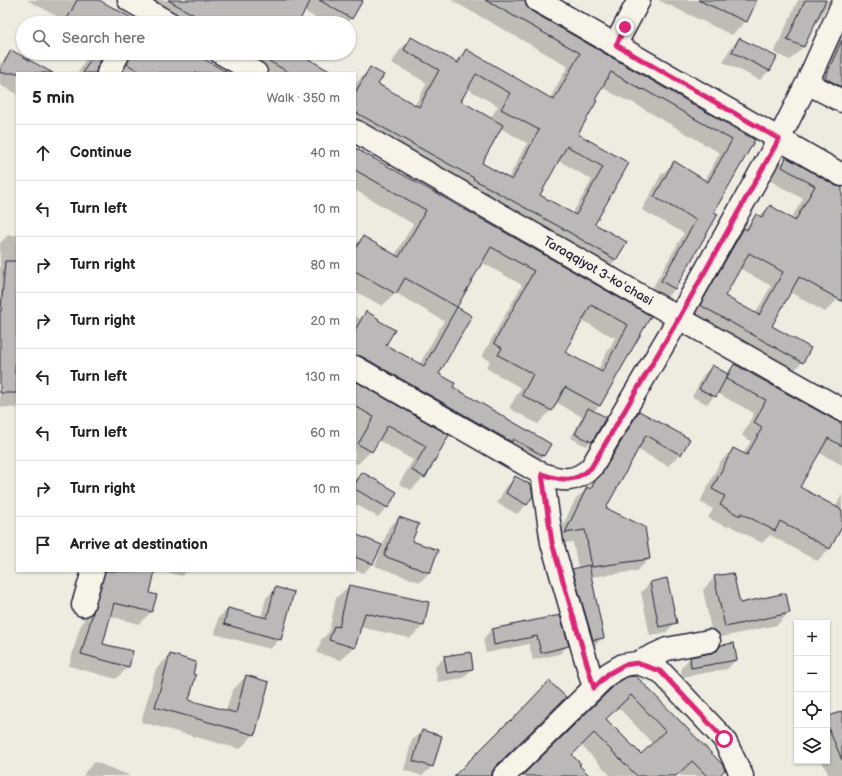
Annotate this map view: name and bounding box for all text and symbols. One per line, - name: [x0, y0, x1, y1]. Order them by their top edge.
- search box: [16, 16, 356, 60]
- route end: [616, 18, 634, 36]
- icon: search: [30, 27, 52, 49]
- text: Search here: [62, 29, 145, 48]
- text: 5 min: [32, 88, 75, 108]
- text: Walk · 350 m: [266, 90, 340, 106]
- icon: ahead: [32, 142, 54, 164]
- text: Continue: [70, 143, 132, 162]
- text: 40 m: [310, 145, 340, 161]
- icon: left: [32, 198, 54, 220]
- text: Turn left: [70, 199, 127, 218]
- text: 10 m: [313, 201, 340, 217]
- street label: Taraqqiyot 3-koʻchasi: [540, 233, 656, 309]
- icon: right: [32, 254, 54, 276]
- text: Turn right: [70, 255, 135, 274]
- text: 80 m: [311, 257, 340, 273]
- icon: right: [32, 310, 54, 332]
- text: Turn right: [70, 311, 135, 330]
- text: 20 m: [310, 313, 340, 329]
- icon: left: [32, 366, 54, 388]
- text: Turn left: [70, 367, 127, 386]
- text: 130 m: [305, 369, 340, 385]
- icon: left: [32, 422, 54, 444]
- text: Turn left: [70, 423, 127, 442]
- text: 60 m: [310, 425, 340, 441]
- icon: right: [32, 478, 54, 500]
- text: Turn right: [70, 479, 135, 498]
- text: 10 m: [313, 481, 340, 497]
- icon: arrive: [32, 534, 54, 556]
- text: Arrive at destination: [70, 535, 208, 554]
- map controls: [794, 620, 830, 764]
- button: +: [794, 620, 830, 656]
- button: −: [794, 656, 830, 692]
- button: locate: [794, 692, 830, 728]
- button: layers: [794, 728, 830, 764]
- route start: [715, 730, 733, 748]

